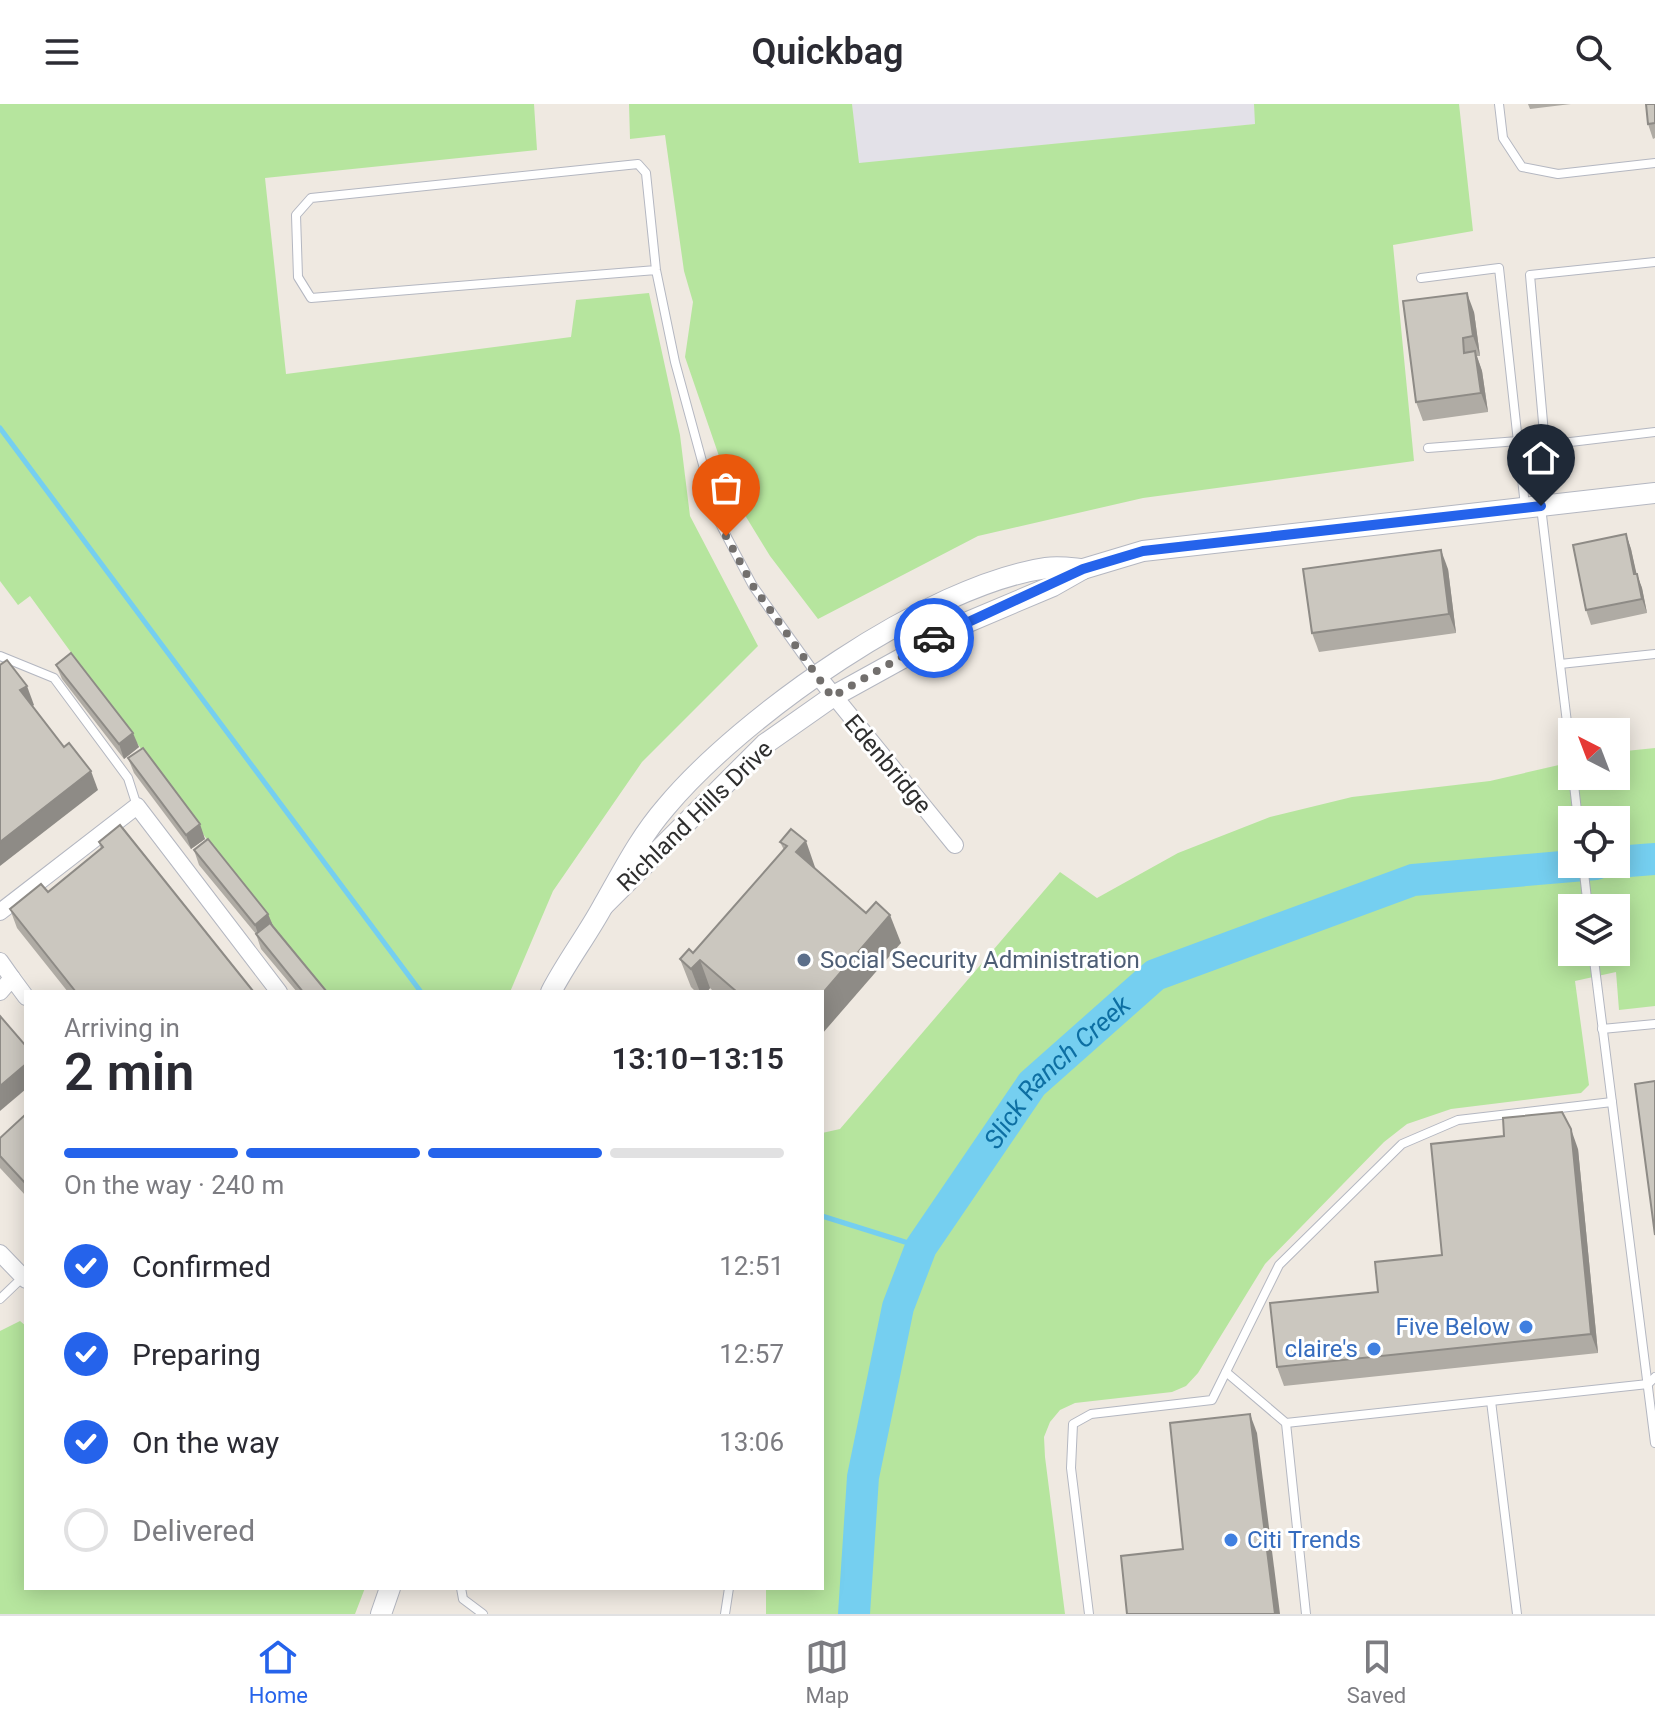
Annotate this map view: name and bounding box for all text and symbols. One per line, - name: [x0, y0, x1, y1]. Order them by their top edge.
- icon: menu: [40, 30, 84, 74]
- icon: search: [1571, 30, 1615, 74]
- text: Quickbag: [751, 31, 904, 73]
- pin: [1507, 424, 1575, 506]
- icon: home: [1519, 436, 1563, 480]
- pin: [692, 454, 760, 536]
- icon: bag: [704, 466, 748, 510]
- courier: [894, 598, 974, 678]
- icon: car: [912, 616, 956, 660]
- street label: Edenbridge: [839, 709, 937, 819]
- north arrow: [1558, 718, 1630, 790]
- map controls: [1558, 718, 1630, 966]
- street label: Richland Hills Drive: [612, 735, 778, 897]
- button: locate: [1558, 806, 1630, 878]
- button: layers: [1558, 894, 1630, 966]
- place label: Social Security Administration: [820, 946, 1140, 974]
- marker: Social Security Administration: [795, 951, 813, 969]
- water label: Slick Ranch Creek: [978, 988, 1137, 1154]
- text: Arriving in: [64, 1013, 180, 1043]
- text: 13:10–13:15: [611, 1041, 784, 1076]
- text: 2 min: [64, 1042, 194, 1103]
- text: On the way · 240 m: [64, 1170, 284, 1200]
- icon: check: [64, 1244, 108, 1288]
- text: Confirmed: [132, 1249, 271, 1284]
- text: 12:51: [719, 1251, 784, 1281]
- place label: Five Below: [1396, 1313, 1510, 1341]
- marker: Five Below: [1517, 1318, 1535, 1336]
- icon: check: [64, 1332, 108, 1376]
- place label: claire's: [1285, 1335, 1358, 1363]
- text: Preparing: [132, 1337, 261, 1372]
- text: 12:57: [719, 1339, 784, 1369]
- marker: claire's: [1365, 1340, 1383, 1358]
- icon: check: [64, 1420, 108, 1464]
- text: On the way: [132, 1425, 279, 1460]
- text: 13:06: [719, 1427, 784, 1457]
- text: Delivered: [132, 1513, 255, 1548]
- place label: Citi Trends: [1247, 1526, 1361, 1554]
- marker: Citi Trends: [1222, 1531, 1240, 1549]
- tab: Home: [249, 1635, 308, 1708]
- tab: Map: [805, 1635, 849, 1708]
- tab: Saved: [1347, 1635, 1406, 1708]

